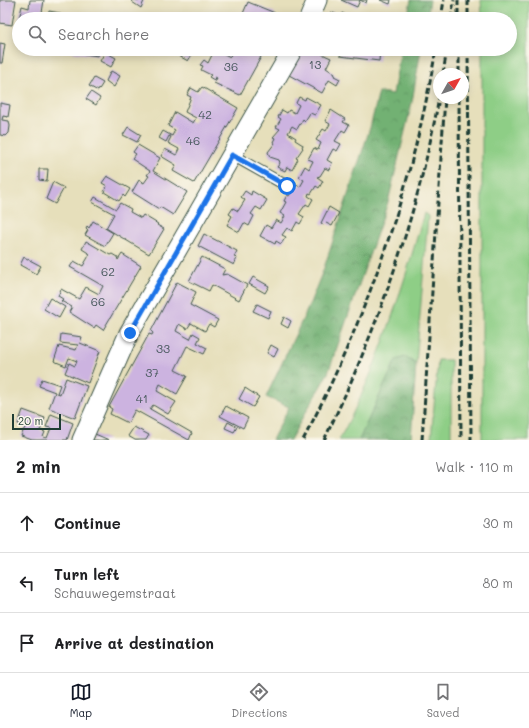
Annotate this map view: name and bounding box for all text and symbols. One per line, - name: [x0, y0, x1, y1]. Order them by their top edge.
- search box: [12, 12, 517, 56]
- icon: search: [26, 23, 48, 45]
- text: Search here: [58, 24, 149, 44]
- house number: 13: [309, 56, 321, 72]
- house number: 36: [224, 58, 238, 74]
- north arrow: [433, 68, 469, 104]
- house number: 42: [198, 106, 212, 122]
- house number: 46: [186, 132, 200, 148]
- route start: [278, 177, 296, 195]
- house number: 62: [101, 263, 115, 279]
- house number: 66: [91, 293, 105, 309]
- route end: [121, 324, 139, 342]
- house number: 33: [156, 340, 170, 356]
- house number: 37: [145, 364, 159, 380]
- house number: 41: [136, 390, 148, 406]
- scale bar: [12, 412, 61, 431]
- text: 20 m: [18, 413, 43, 428]
- text: 2 min: [16, 455, 61, 477]
- text: Walk · 110 m: [435, 458, 513, 475]
- icon: ahead: [16, 512, 38, 534]
- text: Continue: [54, 513, 121, 533]
- text: 30 m: [483, 514, 513, 531]
- text: Turn left: [54, 564, 119, 584]
- icon: left: [16, 572, 38, 594]
- text: 80 m: [483, 574, 513, 591]
- text: Schauwegemstraat: [54, 584, 176, 601]
- icon: arrive: [16, 632, 38, 654]
- text: Arrive at destination: [54, 633, 214, 653]
- tab: Map: [70, 681, 92, 720]
- tab: Directions: [231, 681, 287, 720]
- tab: Saved: [427, 681, 459, 720]

